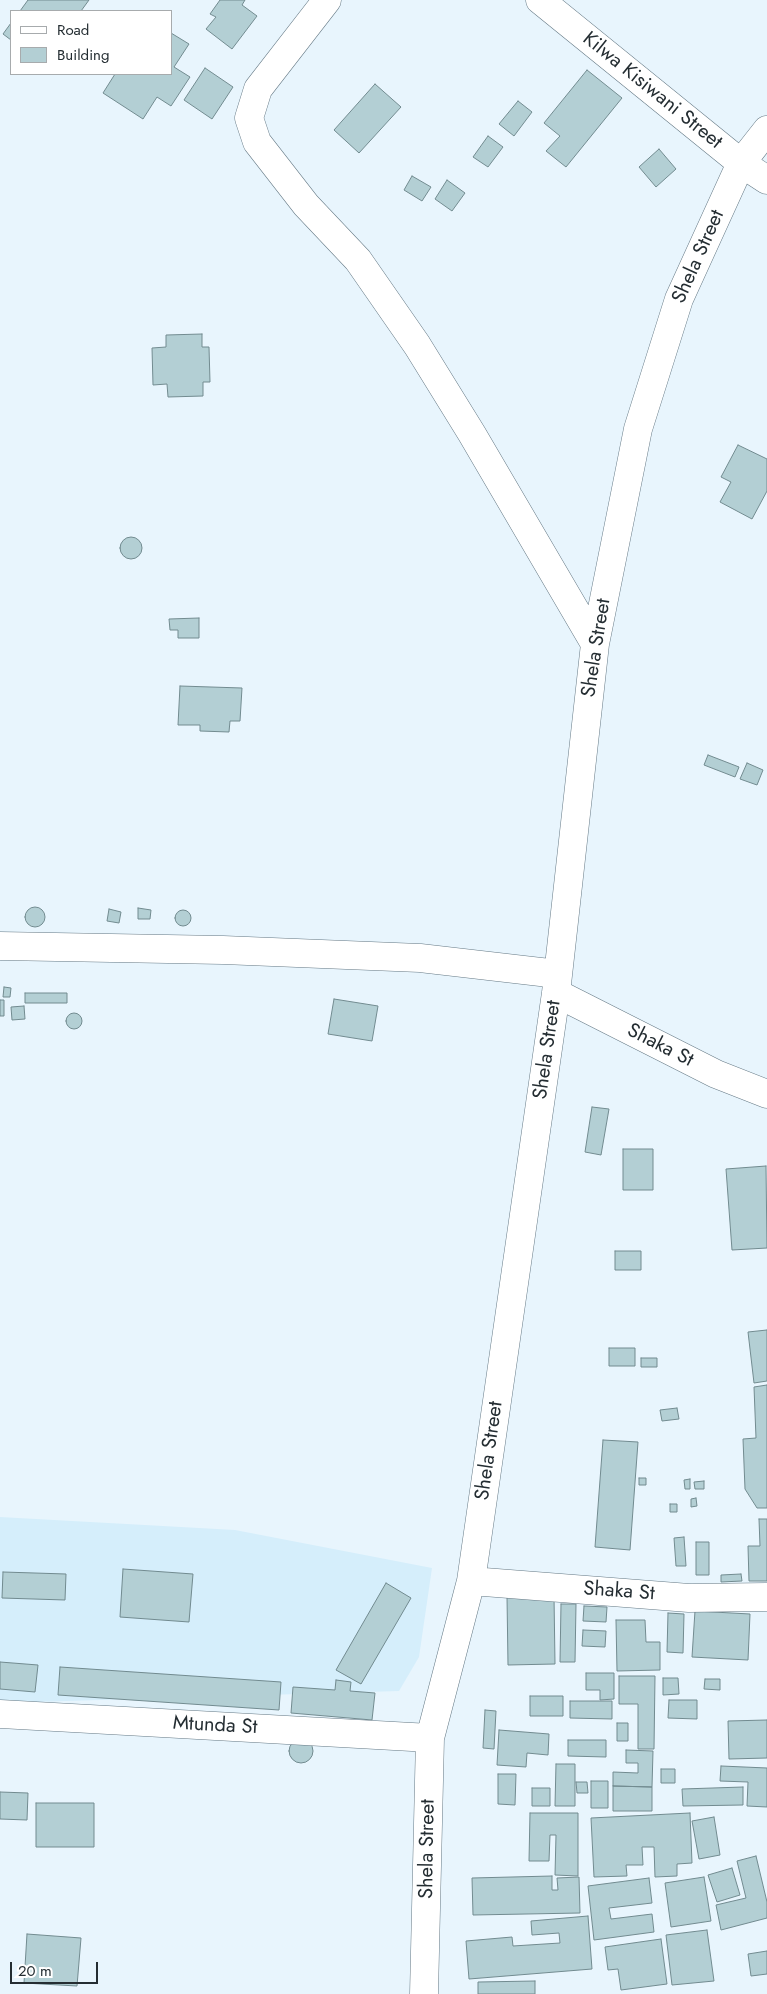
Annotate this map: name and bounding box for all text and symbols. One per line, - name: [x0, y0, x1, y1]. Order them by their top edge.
- legend: [10, 10, 172, 75]
- text: Road: [57, 19, 89, 41]
- street label: Kilwa Kisiwani Street: [577, 27, 727, 155]
- text: Building: [57, 44, 109, 66]
- street label: Shela Street: [668, 207, 730, 307]
- street label: Shela Street: [577, 597, 617, 699]
- street label: Shela Street: [529, 999, 567, 1101]
- street label: Shaka St: [623, 1019, 697, 1073]
- street label: Shela Street: [471, 1400, 509, 1502]
- street label: Shaka St: [583, 1578, 655, 1606]
- street label: Mtunda St: [172, 1712, 258, 1740]
- street label: Shela Street: [415, 1799, 441, 1899]
- scale bar: [12, 1952, 100, 1984]
- text: 20 m: [18, 1960, 52, 1982]

